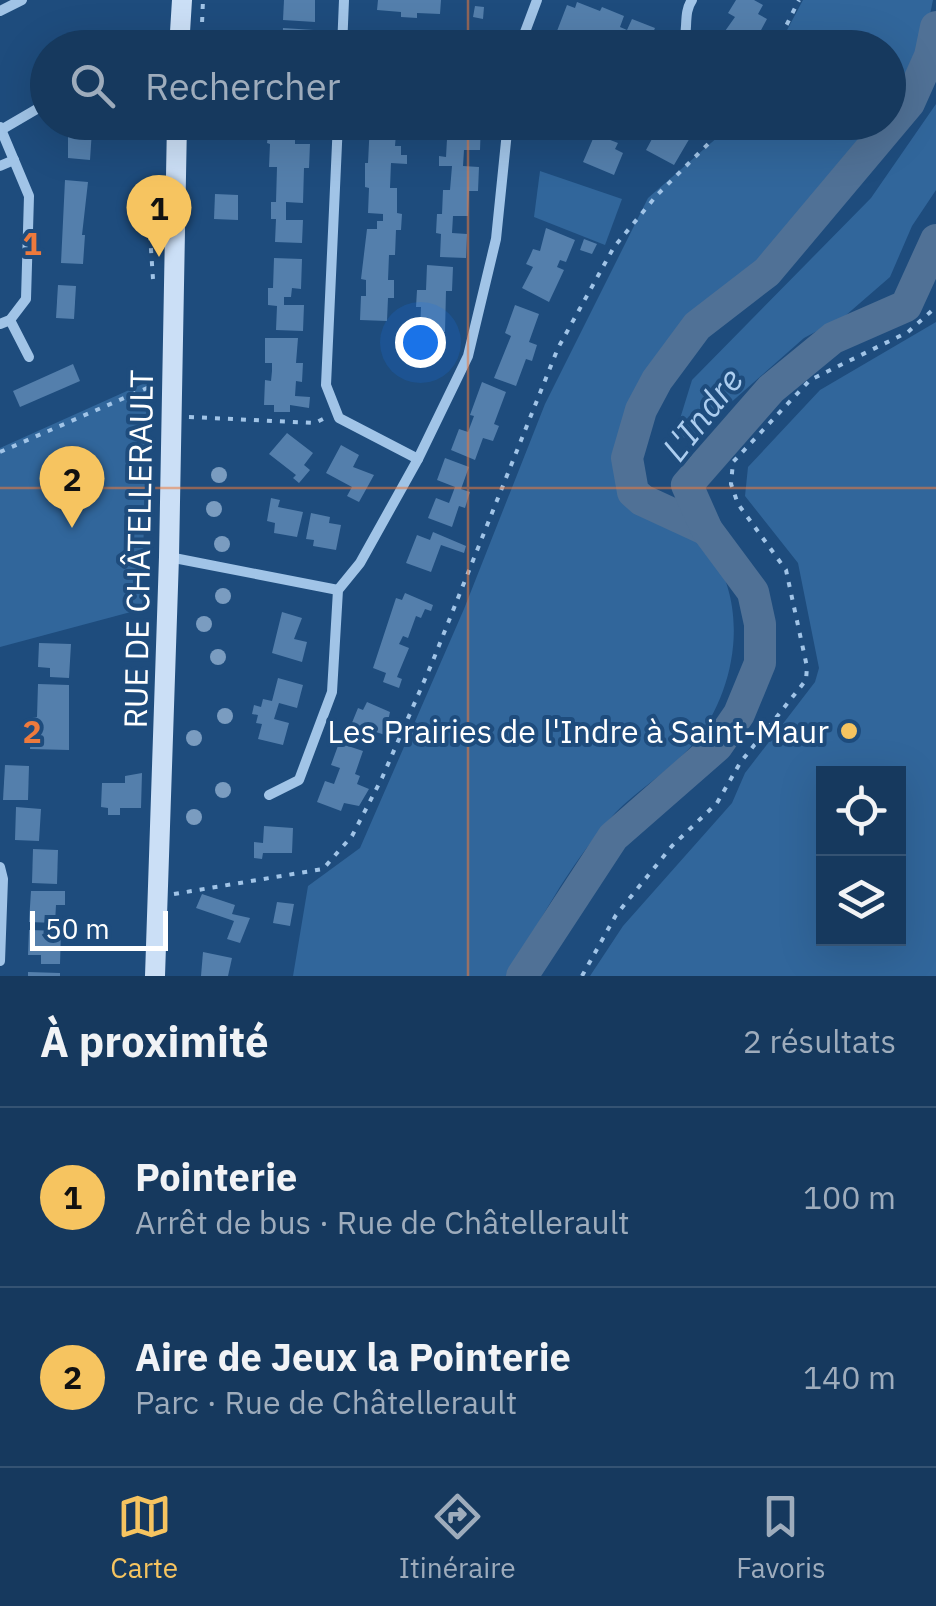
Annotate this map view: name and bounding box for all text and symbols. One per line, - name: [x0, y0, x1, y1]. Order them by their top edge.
- search box: [30, 30, 906, 140]
- icon: search: [65, 58, 120, 113]
- text: Rechercher: [145, 61, 340, 110]
- pin: 1: [126, 174, 192, 257]
- text: 1: [22, 222, 42, 264]
- your location: [395, 317, 446, 368]
- water label: L'Indre: [651, 358, 753, 470]
- street label: RUE DE CHÂTELLERAULT: [114, 369, 162, 729]
- pin: 2: [40, 446, 104, 528]
- text: 2: [22, 710, 42, 752]
- place label: Les Prairies de l'Indre à Saint-Maur: [327, 710, 829, 752]
- marker: Les Prairies de l'Indre à Saint-Maur: [838, 720, 860, 742]
- map controls: [816, 766, 906, 946]
- button: locate: [816, 766, 906, 856]
- button: layers: [816, 856, 906, 946]
- scale bar: [30, 906, 168, 950]
- text: 50 m: [45, 910, 110, 947]
- text: À proximité: [40, 1014, 269, 1069]
- text: 2 résultats: [743, 1020, 896, 1062]
- text: Pointerie: [135, 1152, 297, 1201]
- text: 1: [63, 1176, 82, 1218]
- text: 100 m: [803, 1176, 896, 1218]
- text: Arrêt de bus · Rue de Châtellerault: [135, 1201, 629, 1243]
- text: Aire de Jeux la Pointerie: [135, 1332, 571, 1381]
- text: 2: [63, 1356, 82, 1398]
- text: 140 m: [803, 1356, 896, 1398]
- text: Parc · Rue de Châtellerault: [135, 1381, 517, 1423]
- tab: Carte: [110, 1489, 178, 1586]
- tab: Itinéraire: [399, 1489, 516, 1586]
- tab: Favoris: [736, 1489, 826, 1586]

